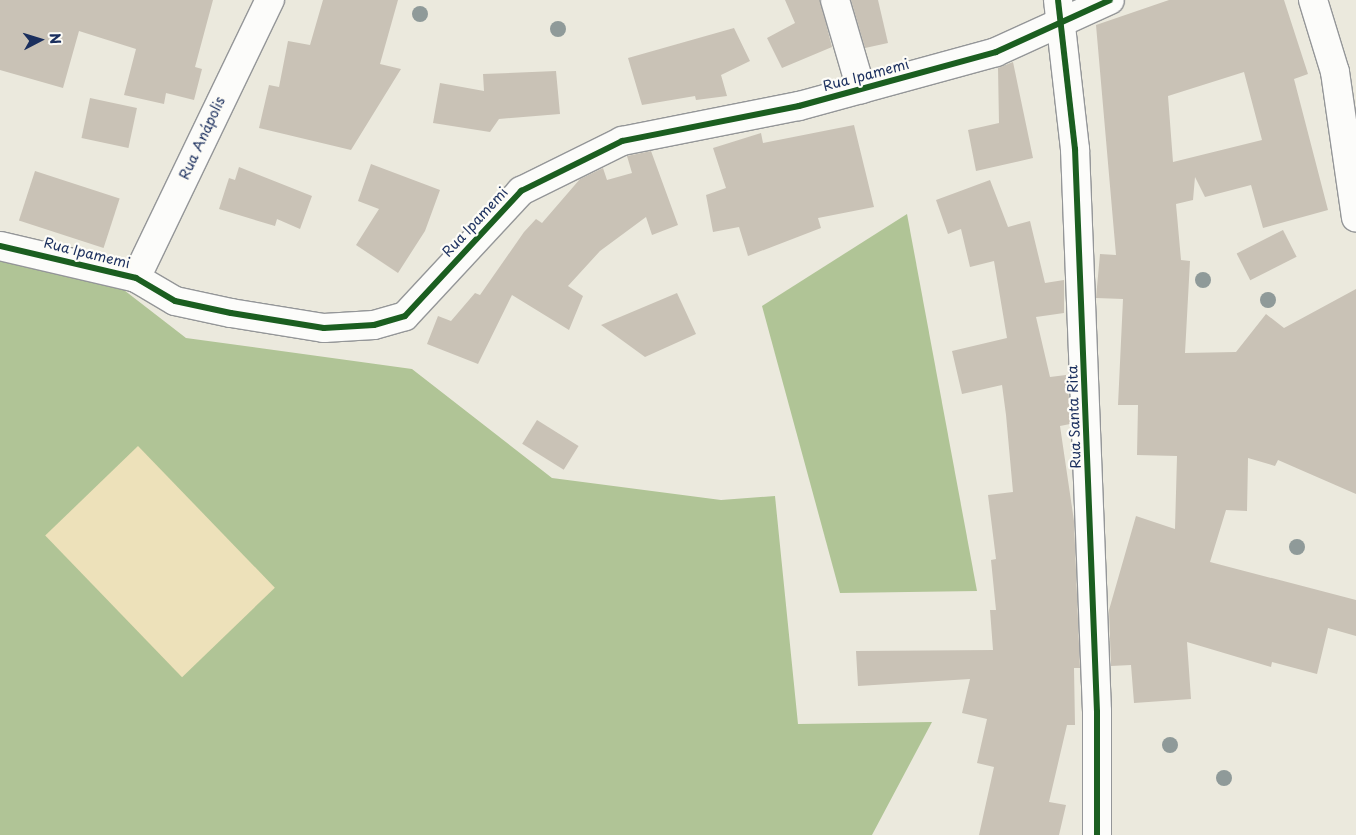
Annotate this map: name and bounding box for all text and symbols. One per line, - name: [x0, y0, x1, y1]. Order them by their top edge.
- north arrow: [15, 15, 65, 65]
- text: N: [44, 32, 66, 45]
- street label: Rua Ipamemi: [821, 55, 911, 95]
- street label: Rua Anápolis: [175, 93, 229, 183]
- street label: Rua Ipamemi: [438, 184, 512, 260]
- street label: Rua Ipamemi: [42, 234, 132, 272]
- street label: Rua Santa Rita: [1064, 365, 1084, 469]

